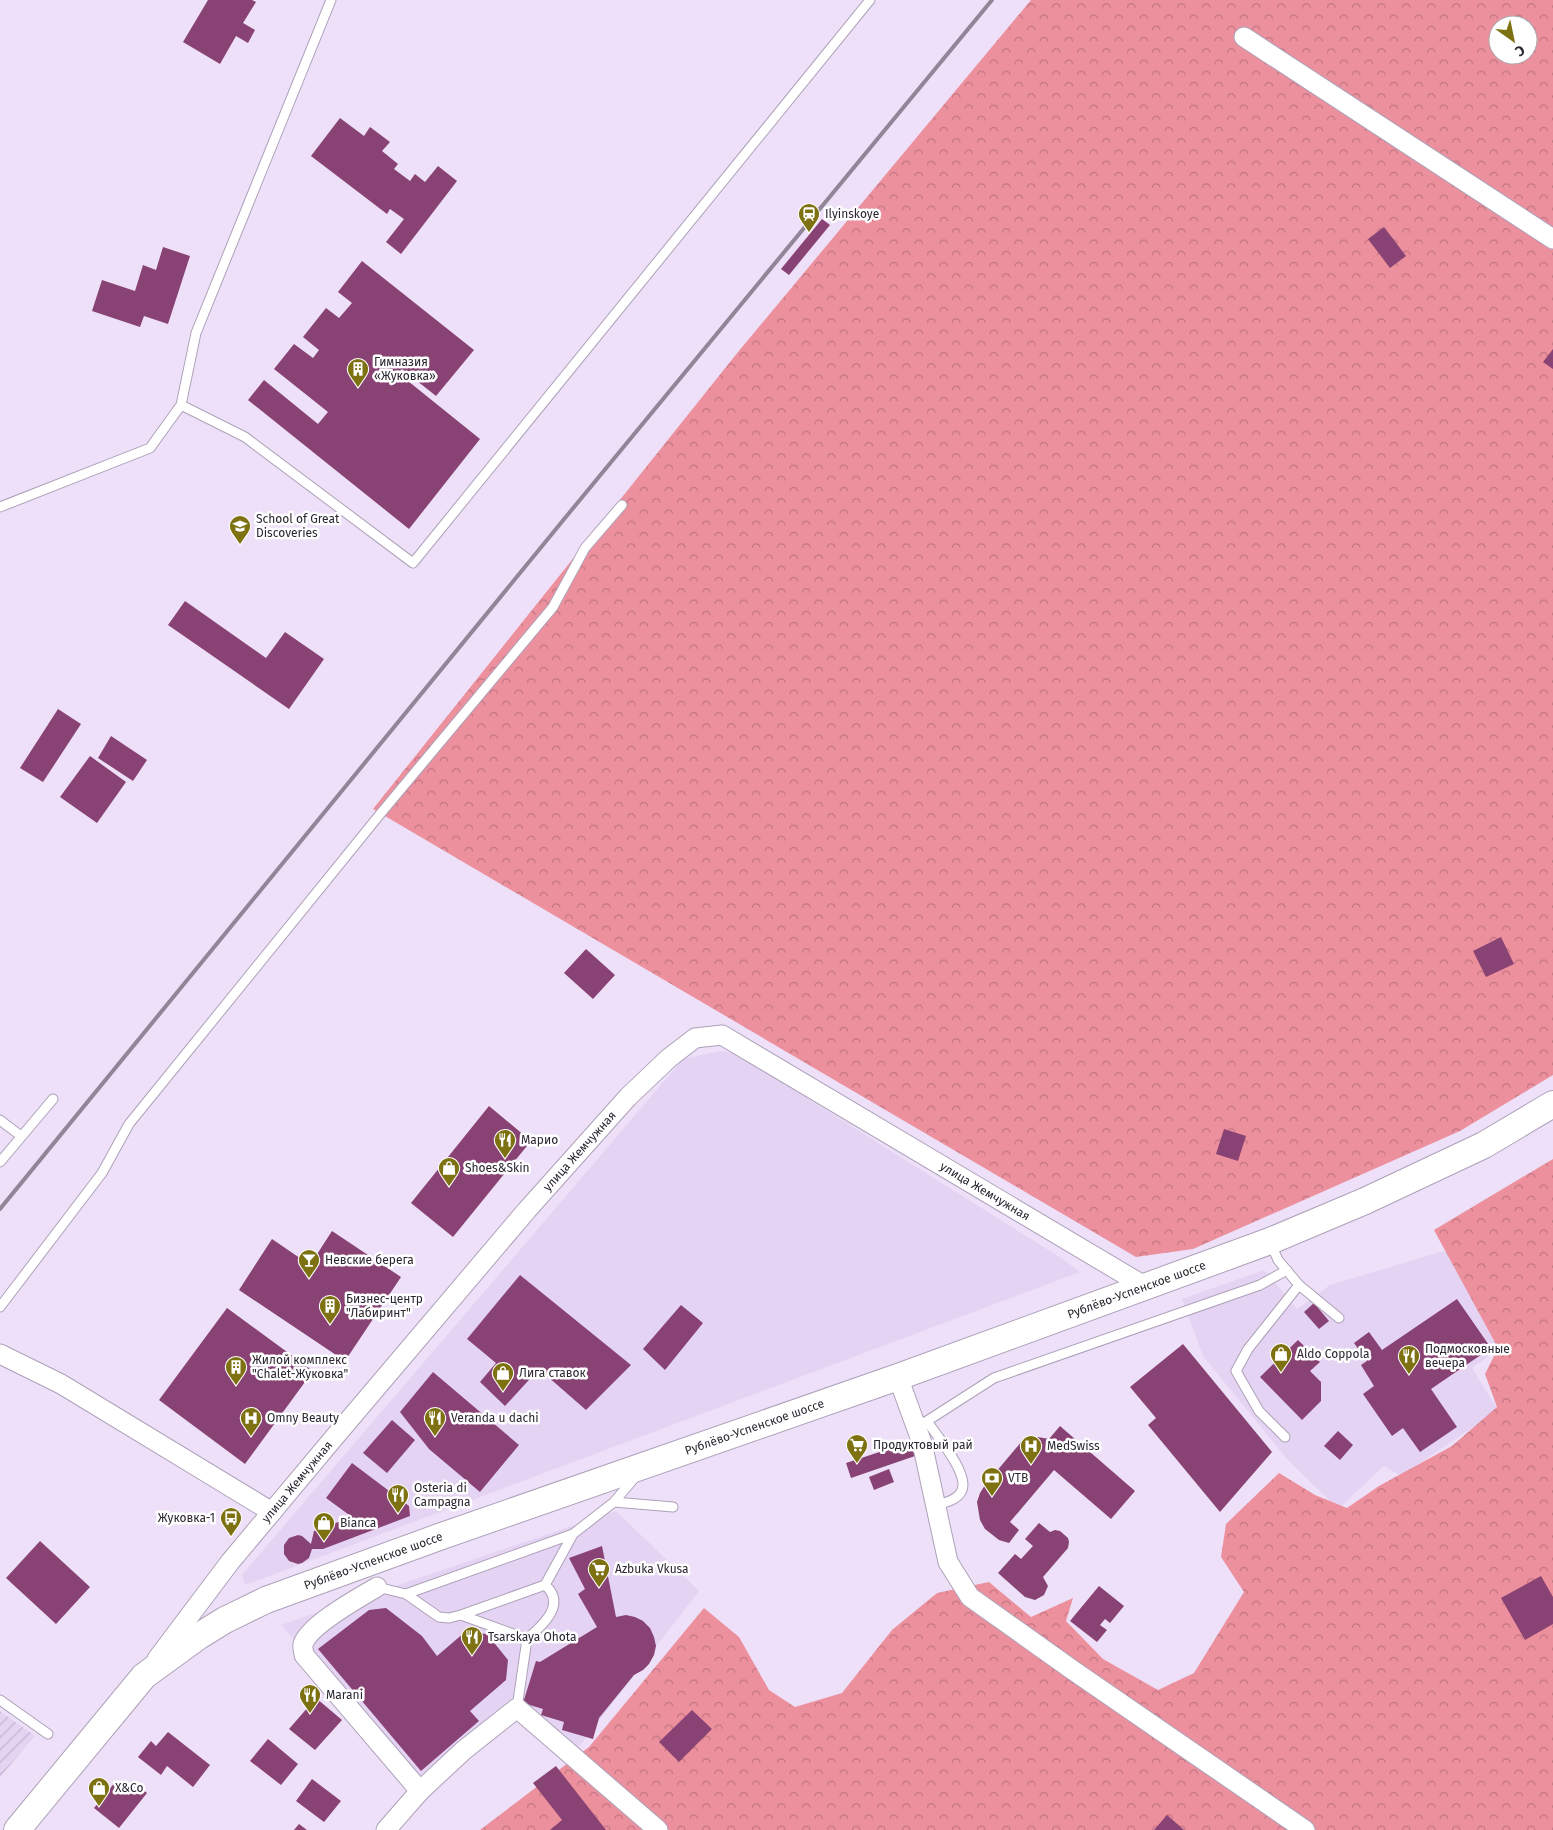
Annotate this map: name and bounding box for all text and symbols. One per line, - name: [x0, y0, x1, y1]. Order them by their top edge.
- north arrow: [1488, 15, 1538, 65]
- text: С: [1512, 41, 1528, 60]
- station icon: Ilyinskoye: [797, 202, 821, 233]
- place label: Ilyinskoye: [825, 207, 879, 221]
- place label: Гимназия «Жуковка»: [374, 355, 436, 383]
- building icon: Гимназия «Жуковка»: [346, 357, 370, 388]
- place label: School of Great Discoveries: [256, 512, 340, 540]
- school or university icon: School of Great Discoveries: [228, 514, 252, 545]
- street label: улица Жемчужная: [540, 1108, 619, 1194]
- restaurant icon: Марио: [493, 1128, 517, 1159]
- place label: Марио: [521, 1133, 558, 1147]
- shop icon: Shoes&Skin: [437, 1156, 461, 1187]
- street label: улица Жемчужная: [937, 1159, 1033, 1223]
- place label: Shoes&Skin: [465, 1161, 530, 1175]
- bar icon: Невские берега: [297, 1248, 321, 1279]
- place label: Невские берега: [325, 1253, 414, 1267]
- street label: Рублёво-Успенское шоссе: [1065, 1258, 1208, 1322]
- place label: Бизнес-центр "Лабиринт": [346, 1292, 423, 1320]
- building icon: Бизнес-центр "Лабиринт": [318, 1294, 342, 1325]
- shop icon: Aldo Coppola: [1269, 1342, 1293, 1373]
- place label: Подмосковные вечера: [1425, 1342, 1510, 1370]
- restaurant icon: Подмосковные вечера: [1397, 1344, 1421, 1375]
- place label: Aldo Coppola: [1297, 1347, 1369, 1361]
- place label: Жилой комплекс "Chalet-Жуковка": [252, 1353, 349, 1381]
- building icon: Жилой комплекс "Chalet-Жуковка": [224, 1355, 248, 1386]
- shop icon: Лига ставок: [491, 1361, 515, 1392]
- place label: Лига ставок: [519, 1366, 586, 1380]
- street label: Рублёво-Успенское шоссе: [683, 1396, 826, 1458]
- hospital icon: Omny Beauty: [239, 1406, 263, 1437]
- restaurant icon: Veranda u dachi: [423, 1406, 447, 1437]
- place label: Omny Beauty: [267, 1411, 339, 1425]
- place label: Veranda u dachi: [451, 1411, 539, 1425]
- supermarket icon: Продуктовый рай: [845, 1433, 869, 1464]
- hospital icon: MedSwiss: [1019, 1434, 1043, 1465]
- street label: улица Жемчужная: [259, 1438, 335, 1525]
- place label: Продуктовый рай: [873, 1438, 973, 1452]
- place label: MedSwiss: [1047, 1439, 1100, 1453]
- bank icon: VTB: [980, 1466, 1004, 1497]
- place label: VTB: [1008, 1471, 1028, 1485]
- place label: Osteria di Campagna: [414, 1481, 471, 1509]
- restaurant icon: Osteria di Campagna: [386, 1483, 410, 1514]
- bus stop icon: Жуковка-1: [219, 1506, 243, 1537]
- place label: Жуковка-1: [158, 1511, 215, 1525]
- shop icon: Bianca: [312, 1511, 336, 1542]
- place label: Bianca: [340, 1516, 376, 1530]
- street label: Рублёво-Успенское шоссе: [302, 1529, 444, 1593]
- supermarket icon: Azbuka Vkusa: [587, 1557, 611, 1588]
- place label: Azbuka Vkusa: [615, 1562, 689, 1576]
- restaurant icon: Tsarskaya Ohota: [460, 1625, 484, 1656]
- place label: Tsarskaya Ohota: [488, 1630, 577, 1644]
- restaurant icon: Marani: [298, 1683, 322, 1714]
- place label: Marani: [326, 1688, 363, 1702]
- shop icon: X&Co: [87, 1776, 111, 1807]
- place label: X&Co: [115, 1781, 144, 1795]

